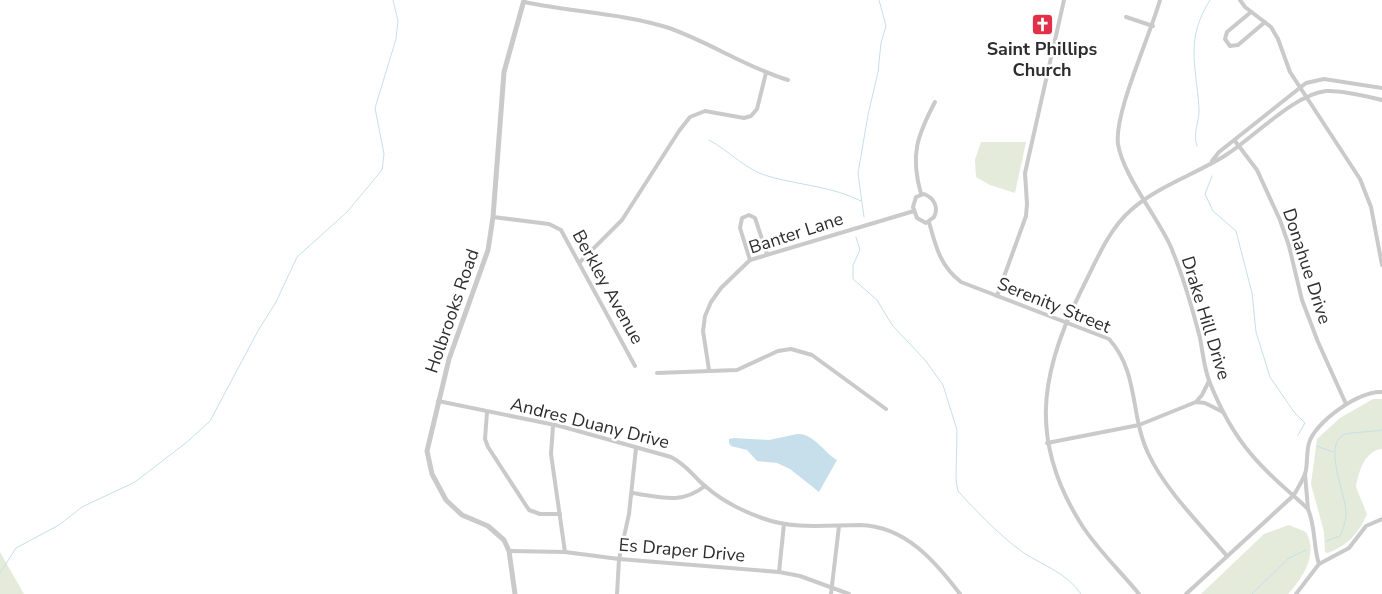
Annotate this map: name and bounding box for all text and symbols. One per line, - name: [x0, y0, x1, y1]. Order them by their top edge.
- church icon: Saint Phillips Church: [1030, 12, 1054, 36]
- place label: Saint Phillips Church: [987, 37, 1098, 82]
- street label: Donahue Drive: [1277, 205, 1337, 327]
- street label: Banter Lane: [746, 206, 846, 260]
- street label: Berkley Avenue: [567, 226, 649, 348]
- street label: Holbrooks Road: [420, 246, 484, 376]
- street label: Drake Hill Drive: [1176, 253, 1236, 383]
- street label: Serenity Street: [994, 271, 1115, 339]
- street label: Andres Duany Drive: [508, 392, 672, 454]
- street label: Es Draper Drive: [618, 533, 746, 567]

